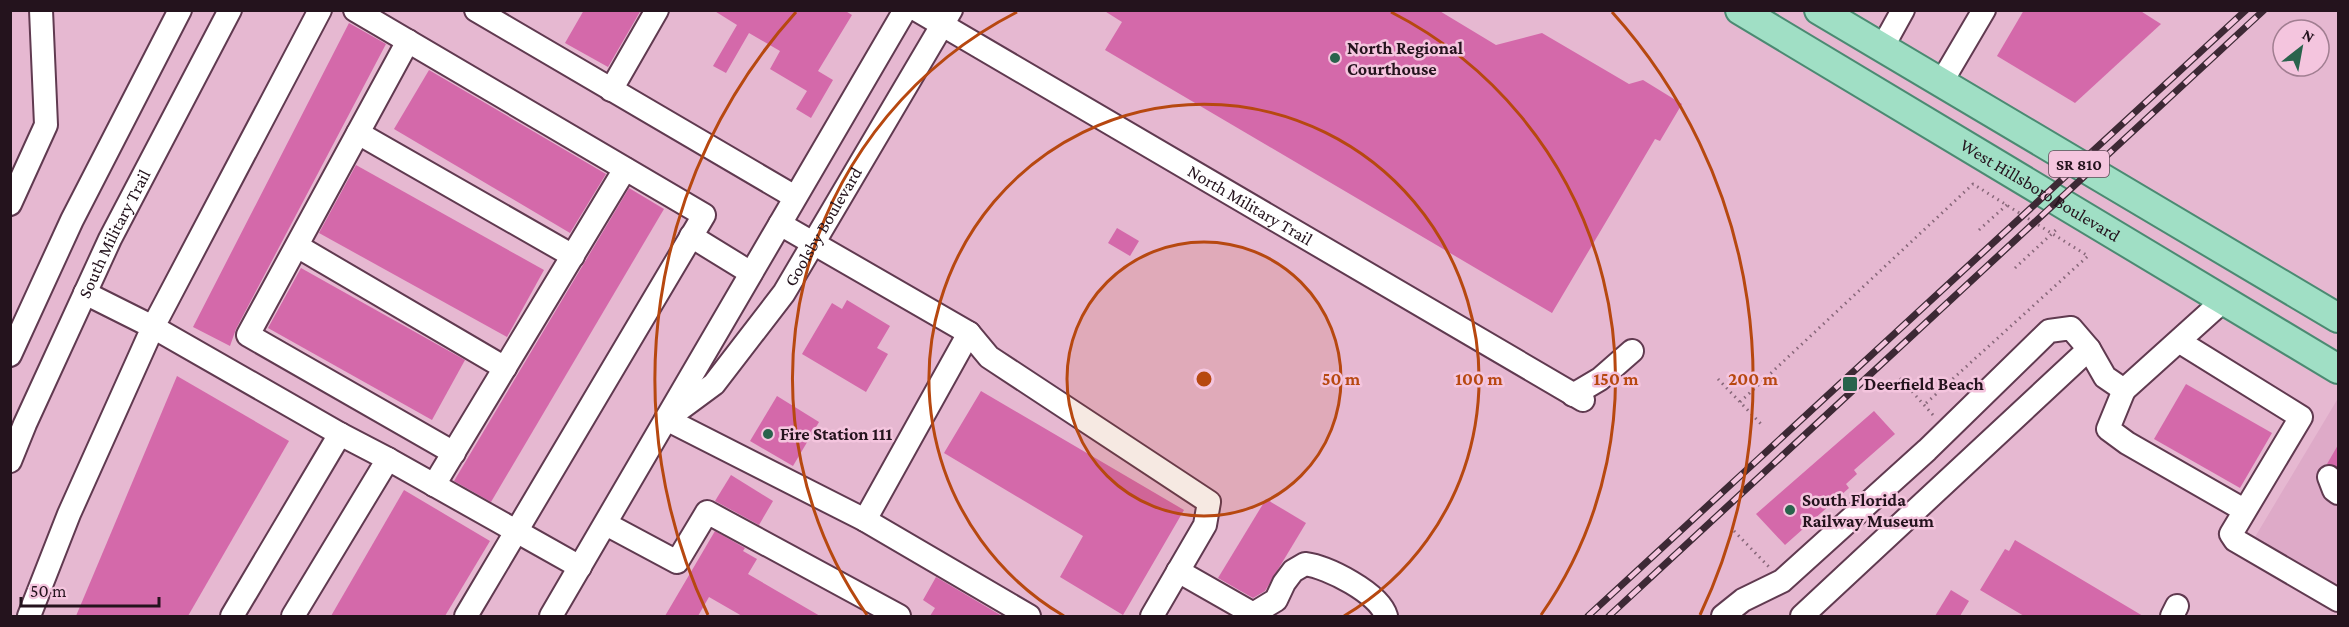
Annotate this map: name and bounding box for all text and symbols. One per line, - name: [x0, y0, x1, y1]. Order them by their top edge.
- north arrow: [2271, 18, 2331, 78]
- text: N: [2299, 25, 2318, 46]
- place label: North Regional Courthouse: [1347, 38, 1463, 79]
- marker: North Regional Courthouse: [1328, 51, 1342, 65]
- street label: West Hillsboro Boulevard: [1957, 135, 2124, 246]
- road number: SR 810: [2049, 151, 2109, 177]
- street label: North Military Trail: [1184, 161, 1316, 249]
- street label: Goolsby Boulevard: [780, 163, 866, 290]
- street label: South Military Trail: [74, 166, 155, 301]
- centre of rings: [1194, 369, 1214, 389]
- text: 50 m: [1322, 369, 1361, 389]
- text: 100 m: [1455, 369, 1503, 389]
- text: 150 m: [1593, 369, 1639, 389]
- text: 200 m: [1728, 369, 1779, 389]
- place label: Deerfield Beach: [1864, 374, 1984, 394]
- marker: Deerfield Beach: [1841, 375, 1859, 393]
- place label: Fire Station 111: [780, 424, 893, 444]
- marker: Fire Station 111: [761, 427, 775, 441]
- place label: South Florida Railway Museum: [1802, 490, 1935, 531]
- marker: South Florida Railway Museum: [1783, 503, 1797, 517]
- scale bar: [21, 570, 159, 608]
- text: 50 m: [30, 581, 67, 601]

